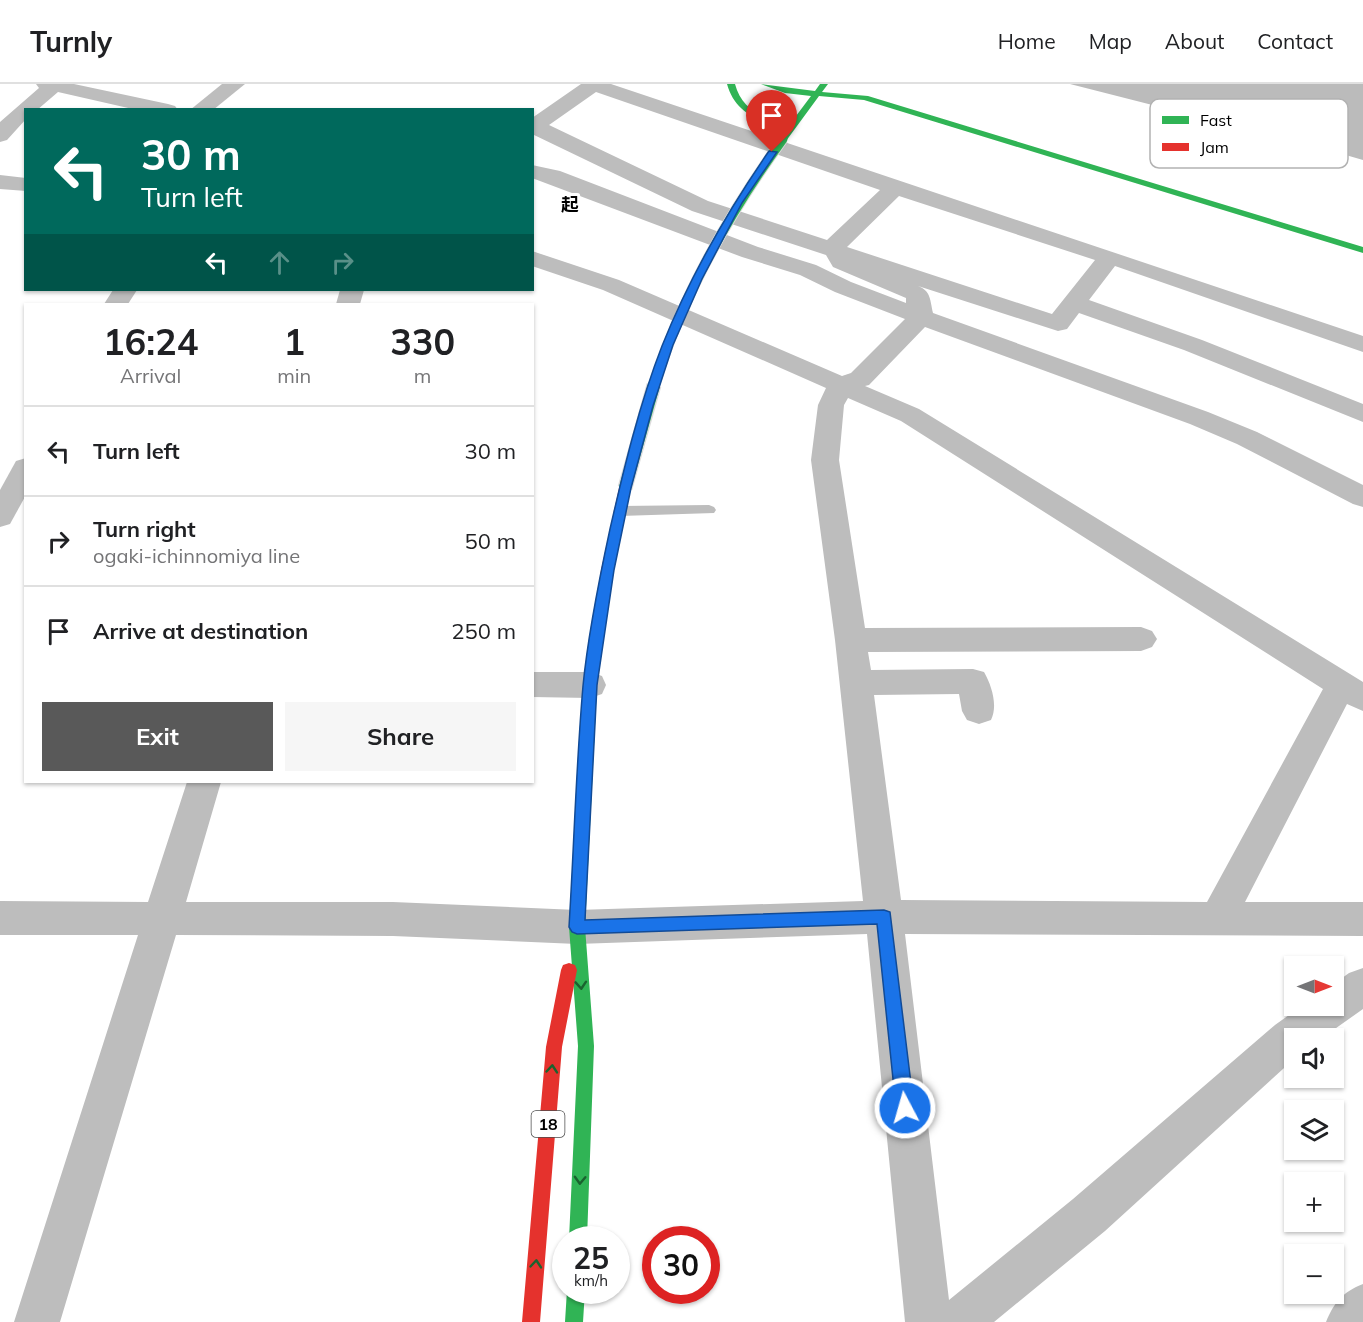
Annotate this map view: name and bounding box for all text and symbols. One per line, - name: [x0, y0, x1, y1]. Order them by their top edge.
- text: Turnly: [30, 24, 112, 59]
- text: Home: [998, 28, 1056, 54]
- text: Map: [1089, 28, 1132, 54]
- text: About: [1165, 28, 1224, 54]
- text: Contact: [1257, 28, 1333, 54]
- pin: [746, 90, 797, 152]
- icon: arrive: [755, 99, 788, 132]
- legend: [1150, 99, 1348, 168]
- text: Fast: [1200, 110, 1232, 130]
- text: 30 m: [141, 128, 241, 181]
- icon: left: [42, 132, 120, 210]
- text: Jam: [1200, 137, 1229, 157]
- text: Turn left: [141, 180, 243, 214]
- district label: 起: [561, 193, 579, 216]
- icon: left: [200, 246, 233, 279]
- icon: ahead: [263, 246, 296, 279]
- icon: right: [326, 246, 359, 279]
- text: 16:24: [103, 319, 198, 364]
- text: 1: [283, 319, 305, 364]
- text: 330: [390, 319, 455, 364]
- text: Arrival: [120, 363, 181, 388]
- text: min: [277, 363, 311, 388]
- text: m: [414, 363, 431, 388]
- icon: left: [42, 435, 75, 468]
- text: Turn left: [93, 437, 180, 465]
- text: 30 m: [465, 437, 516, 465]
- text: Turn right: [93, 515, 196, 543]
- icon: right: [42, 525, 75, 558]
- text: 50 m: [465, 527, 516, 555]
- text: ogaki-ichinnomiya line: [93, 543, 300, 568]
- icon: arrive: [42, 615, 75, 648]
- text: Arrive at destination: [93, 617, 308, 645]
- text: 250 m: [451, 617, 516, 645]
- button: Exit: [42, 702, 273, 771]
- button: Share: [285, 702, 516, 771]
- north arrow: [1284, 956, 1344, 1016]
- map controls: [1284, 956, 1344, 1304]
- one-way arrow: [575, 981, 588, 990]
- button: sound: [1284, 1028, 1344, 1088]
- one-way arrow: [545, 1065, 558, 1074]
- position arrow: [873, 1076, 937, 1140]
- button: layers: [1284, 1100, 1344, 1160]
- road number: 18: [532, 1111, 564, 1137]
- button: +: [1284, 1172, 1344, 1232]
- one-way arrow: [574, 1176, 587, 1185]
- speed limit sign: 30: [642, 1226, 720, 1304]
- text: 25: [573, 1239, 609, 1277]
- button: −: [1284, 1244, 1344, 1304]
- one-way arrow: [529, 1259, 542, 1268]
- text: km/h: [574, 1271, 608, 1290]

